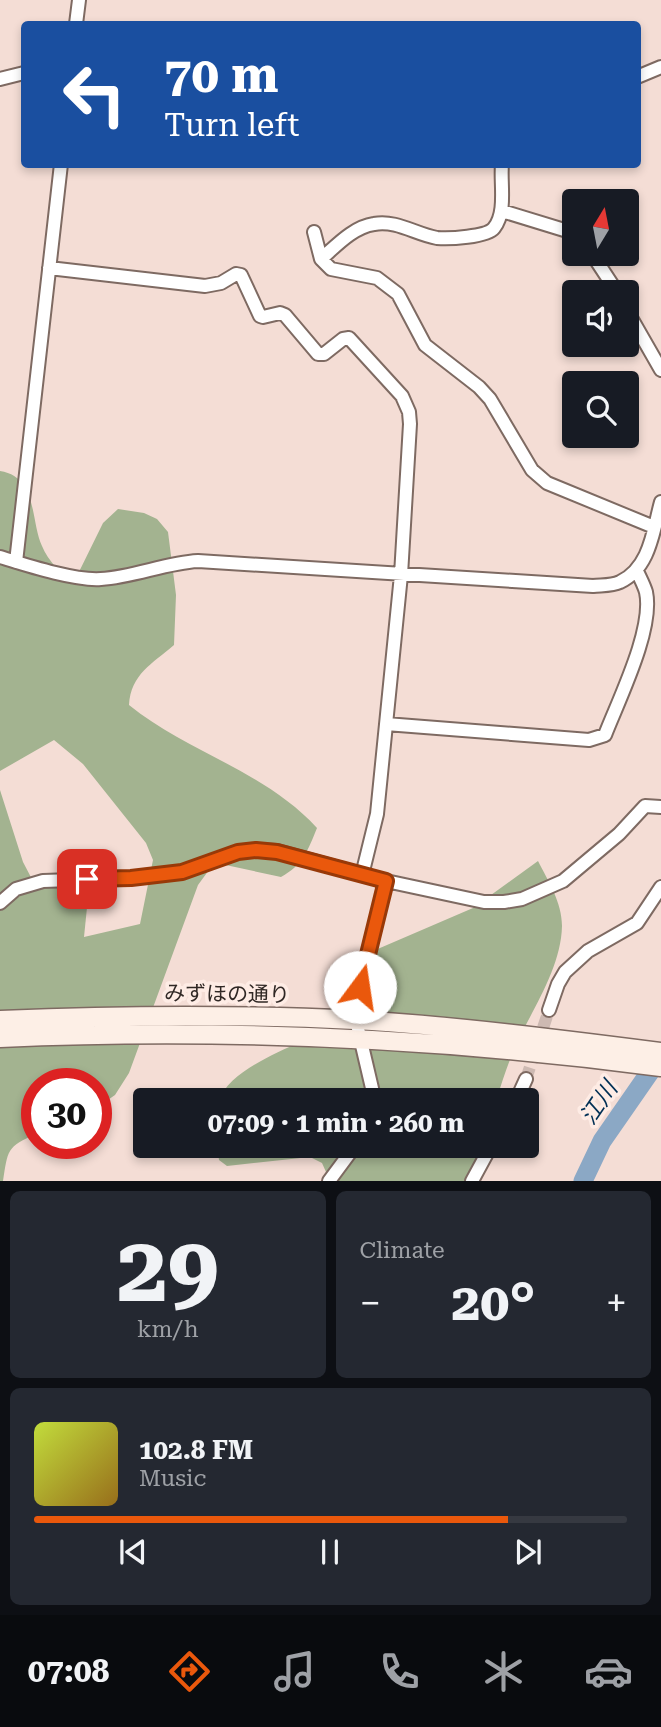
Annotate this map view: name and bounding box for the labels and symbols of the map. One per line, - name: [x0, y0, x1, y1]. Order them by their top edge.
- north arrow: [562, 189, 639, 266]
- pin: [57, 849, 117, 909]
- position arrow: [323, 950, 397, 1024]
- street label: みずほの通り: [164, 981, 290, 1007]
- speed limit sign: 30: [21, 1068, 112, 1159]
- water label: 江川: [575, 1074, 625, 1130]

